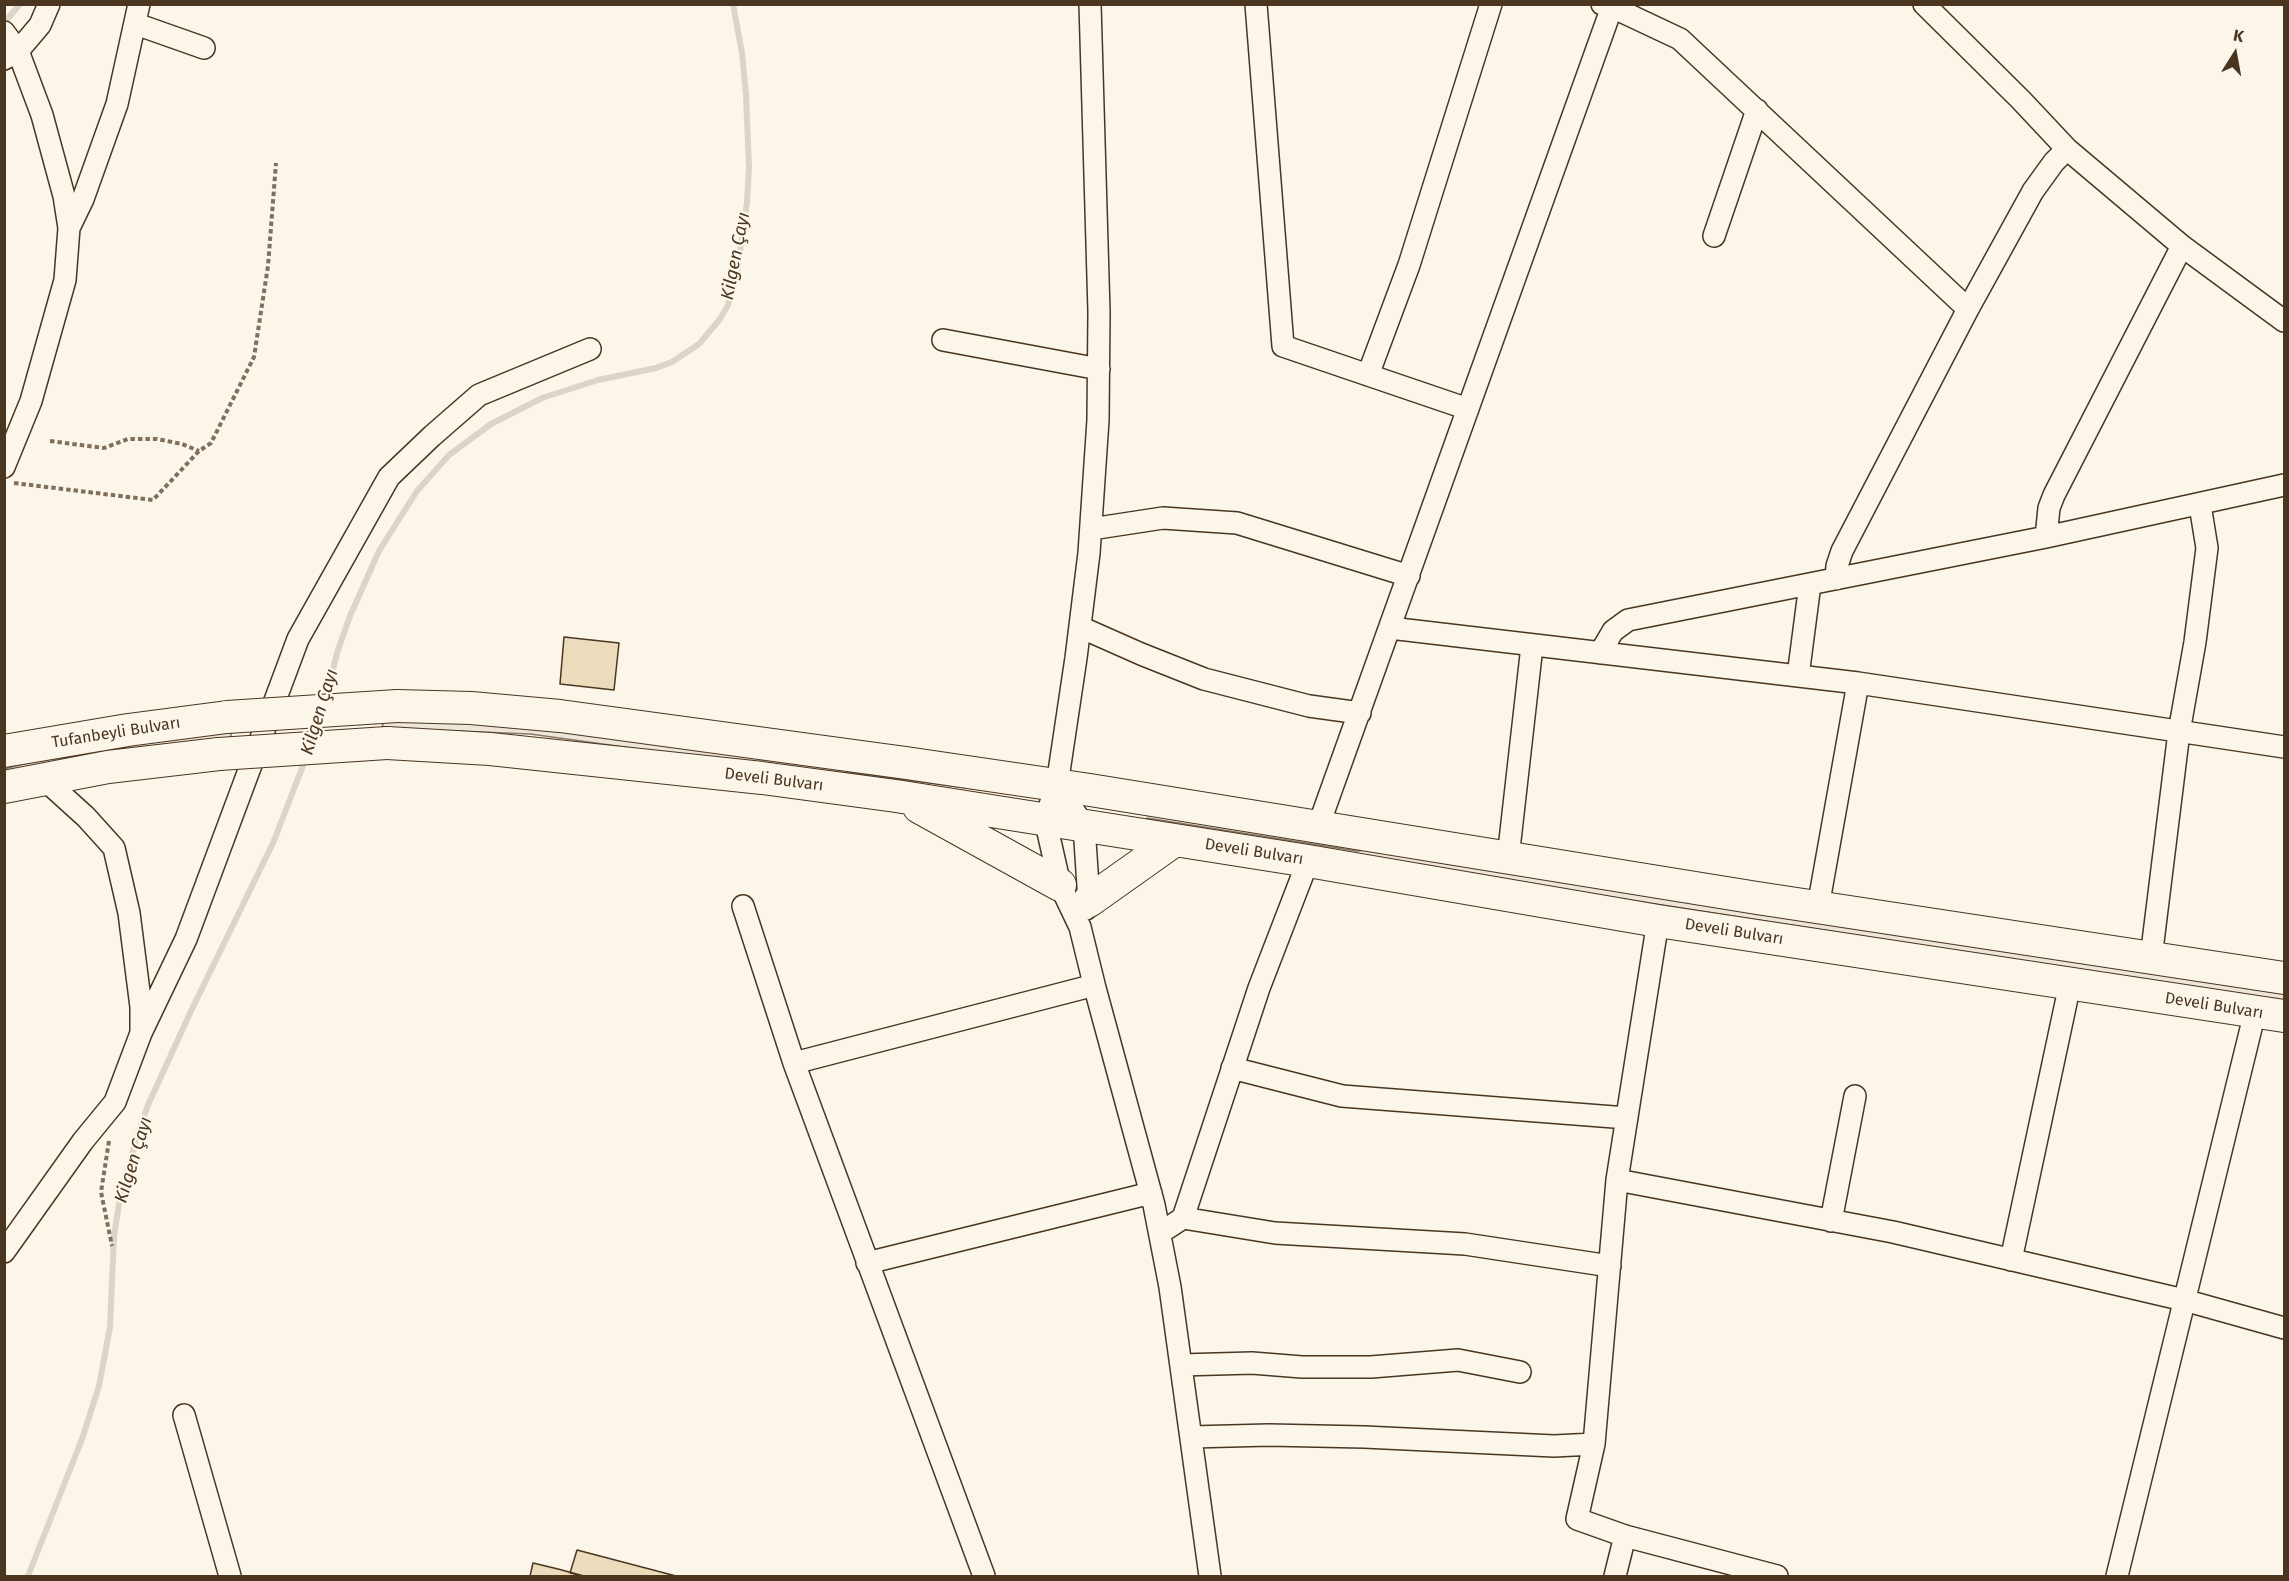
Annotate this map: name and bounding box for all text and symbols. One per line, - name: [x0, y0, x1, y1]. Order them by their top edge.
- north arrow: [2205, 24, 2265, 84]
- text: K: [2232, 26, 2245, 46]
- water label: Kilgen Çayı: [717, 210, 755, 302]
- water label: Kilgen Çayı: [297, 666, 343, 758]
- street label: Tufanbeyli Bulvarı: [50, 713, 182, 753]
- street label: Develi Bulvarı: [723, 764, 825, 796]
- street label: Develi Bulvarı: [1203, 835, 1305, 869]
- street label: Develi Bulvarı: [1683, 915, 1785, 949]
- street label: Develi Bulvarı: [2163, 989, 2265, 1023]
- water label: Kilgen Çayı: [111, 1114, 157, 1206]

